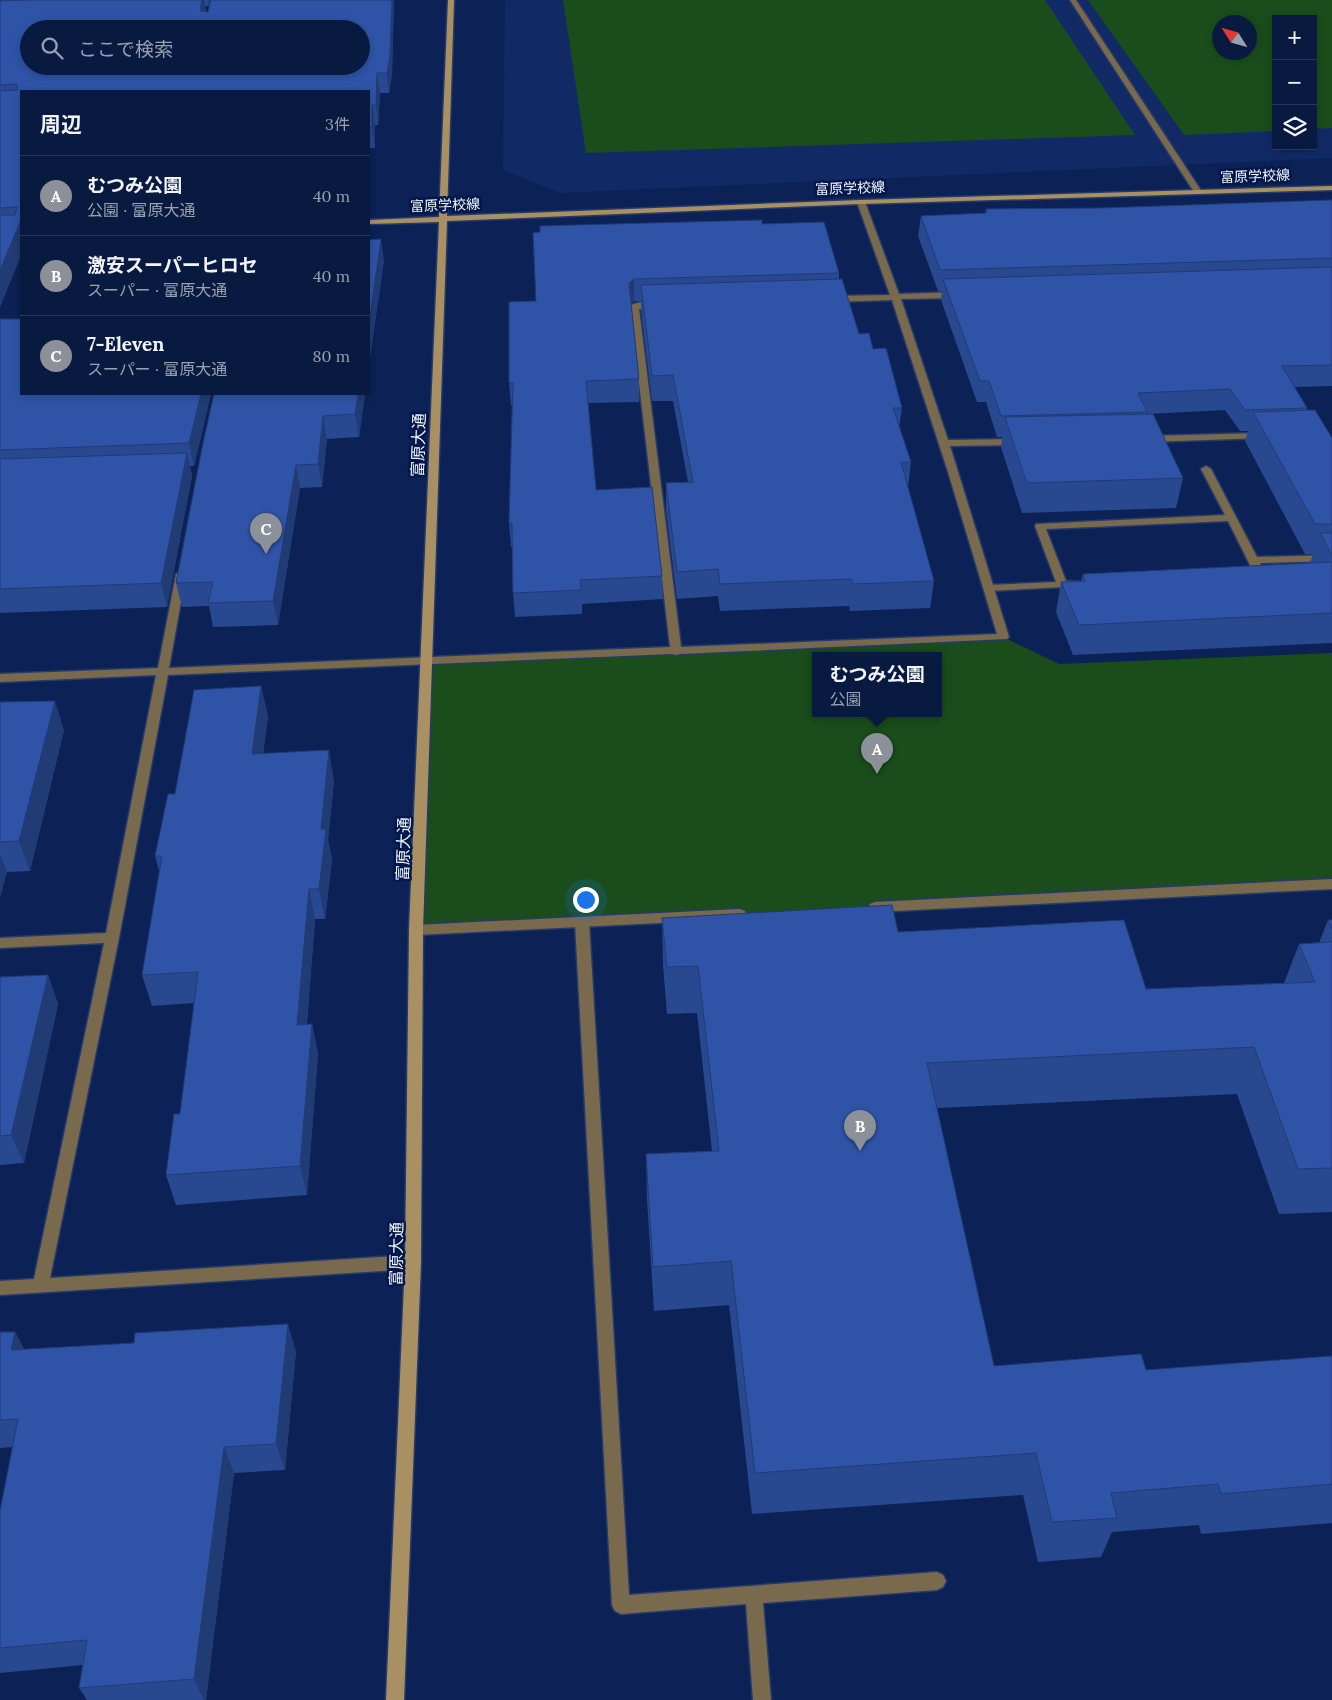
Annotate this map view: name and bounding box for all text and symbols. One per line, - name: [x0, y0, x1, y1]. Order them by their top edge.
- north arrow: [1212, 15, 1257, 60]
- map controls: [1272, 15, 1317, 150]
- button: +: [1272, 15, 1317, 60]
- search box: [20, 20, 370, 75]
- icon: search: [38, 34, 66, 62]
- text: ここで検索: [78, 37, 173, 61]
- button: −: [1272, 60, 1317, 105]
- button: layers: [1272, 105, 1317, 150]
- text: 周辺: [40, 111, 82, 138]
- text: 3件: [325, 114, 350, 134]
- street label: 富原学校線: [1220, 166, 1290, 186]
- text: むつみ公園: [87, 173, 182, 197]
- street label: 富原学校線: [815, 178, 885, 198]
- text: A: [51, 186, 61, 206]
- text: 40 m: [313, 186, 350, 206]
- street label: 富原学校線: [410, 195, 480, 215]
- text: 公園 · 富原大通: [87, 200, 195, 220]
- text: 激安スーパーヒロセ: [87, 253, 258, 277]
- text: B: [51, 266, 61, 286]
- text: 40 m: [313, 266, 350, 286]
- text: スーパー · 富原大通: [87, 280, 227, 300]
- text: 7-Eleven: [87, 332, 164, 356]
- text: C: [50, 346, 62, 366]
- text: 80 m: [313, 346, 350, 366]
- text: スーパー · 富原大通: [87, 359, 227, 379]
- street label: 富原大通: [407, 413, 429, 477]
- pin: C: [250, 513, 282, 554]
- popup: [812, 652, 942, 717]
- text: むつみ公園: [829, 662, 925, 686]
- text: 公園: [829, 689, 862, 709]
- pin: A: [861, 733, 893, 774]
- street label: 富原大通: [392, 817, 414, 881]
- your location: [573, 887, 599, 913]
- pin: B: [844, 1110, 876, 1151]
- street label: 富原大通: [385, 1222, 407, 1286]

